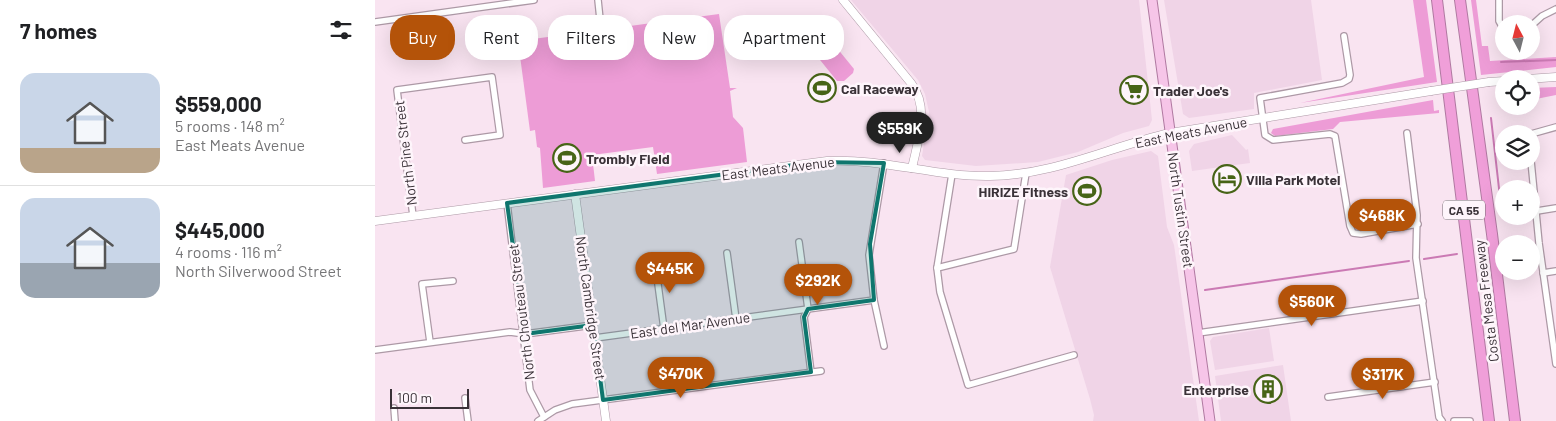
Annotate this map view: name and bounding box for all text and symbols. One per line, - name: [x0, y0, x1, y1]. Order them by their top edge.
- chip: Buy: [390, 15, 455, 60]
- chip: Rent: [465, 15, 538, 60]
- chip: Filters: [548, 15, 634, 60]
- chip: New: [644, 15, 714, 60]
- chip: Apartment: [724, 15, 844, 60]
- north arrow: [1495, 15, 1540, 60]
- map controls: [1495, 15, 1540, 280]
- icon: filters: [327, 16, 355, 44]
- text: 7 homes: [20, 18, 97, 43]
- button: locate: [1495, 70, 1540, 115]
- sports icon: Cal Raceway: [807, 73, 837, 103]
- supermarket icon: Trader Joe's: [1119, 75, 1149, 105]
- place label: Cal Raceway: [841, 80, 919, 97]
- place label: Trader Joe's: [1153, 82, 1229, 99]
- text: $559,000: [175, 91, 262, 116]
- icon: home: [60, 93, 120, 153]
- street label: North Pine Street: [390, 100, 420, 206]
- pin: $559K: [865, 112, 935, 154]
- street label: East Meats Avenue: [1133, 113, 1249, 151]
- text: 5 rooms · 148 m²: [175, 116, 285, 135]
- text: $559K: [878, 118, 922, 137]
- button: layers: [1495, 125, 1540, 170]
- text: East Meats Avenue: [175, 135, 305, 154]
- sports icon: Trombly Field: [552, 143, 582, 173]
- place label: Trombly Field: [586, 150, 670, 167]
- street label: North Tustin Street: [1164, 151, 1198, 269]
- street label: East Meats Avenue: [720, 153, 836, 183]
- hotel icon: Villa Park Motel: [1212, 164, 1242, 194]
- place label: Villa Park Motel: [1246, 171, 1340, 188]
- sports icon: HIRIZE Fitness: [1072, 176, 1102, 206]
- button: +: [1495, 180, 1540, 225]
- place label: HIRIZE Fitness: [979, 183, 1068, 200]
- pin: $468K: [1347, 198, 1417, 241]
- road number: CA 55: [1443, 200, 1485, 220]
- text: $468K: [1359, 205, 1405, 224]
- text: $445,000: [175, 217, 265, 242]
- icon: home: [60, 218, 120, 278]
- street label: North Cambridge Street: [573, 235, 609, 381]
- button: −: [1495, 235, 1540, 280]
- street label: Costa Mesa Freeway: [1470, 238, 1502, 363]
- text: 4 rooms · 116 m²: [175, 242, 282, 261]
- street label: North Chouteau Street: [504, 243, 538, 381]
- pin: $445K: [635, 252, 705, 294]
- text: $445K: [646, 258, 694, 277]
- text: North Silverwood Street: [175, 261, 342, 280]
- pin: $292K: [783, 264, 853, 306]
- text: $292K: [795, 270, 841, 289]
- pin: $560K: [1277, 284, 1347, 327]
- text: $560K: [1289, 291, 1335, 310]
- street label: East del Mar Avenue: [629, 308, 751, 342]
- pin: $470K: [646, 356, 716, 399]
- pin: $317K: [1348, 358, 1418, 400]
- text: $470K: [659, 363, 703, 382]
- text: $317K: [1362, 364, 1404, 383]
- building icon: Enterprise: [1253, 374, 1283, 404]
- place label: Enterprise: [1183, 381, 1249, 398]
- scale bar: [390, 386, 469, 409]
- text: 100 m: [397, 389, 432, 406]

